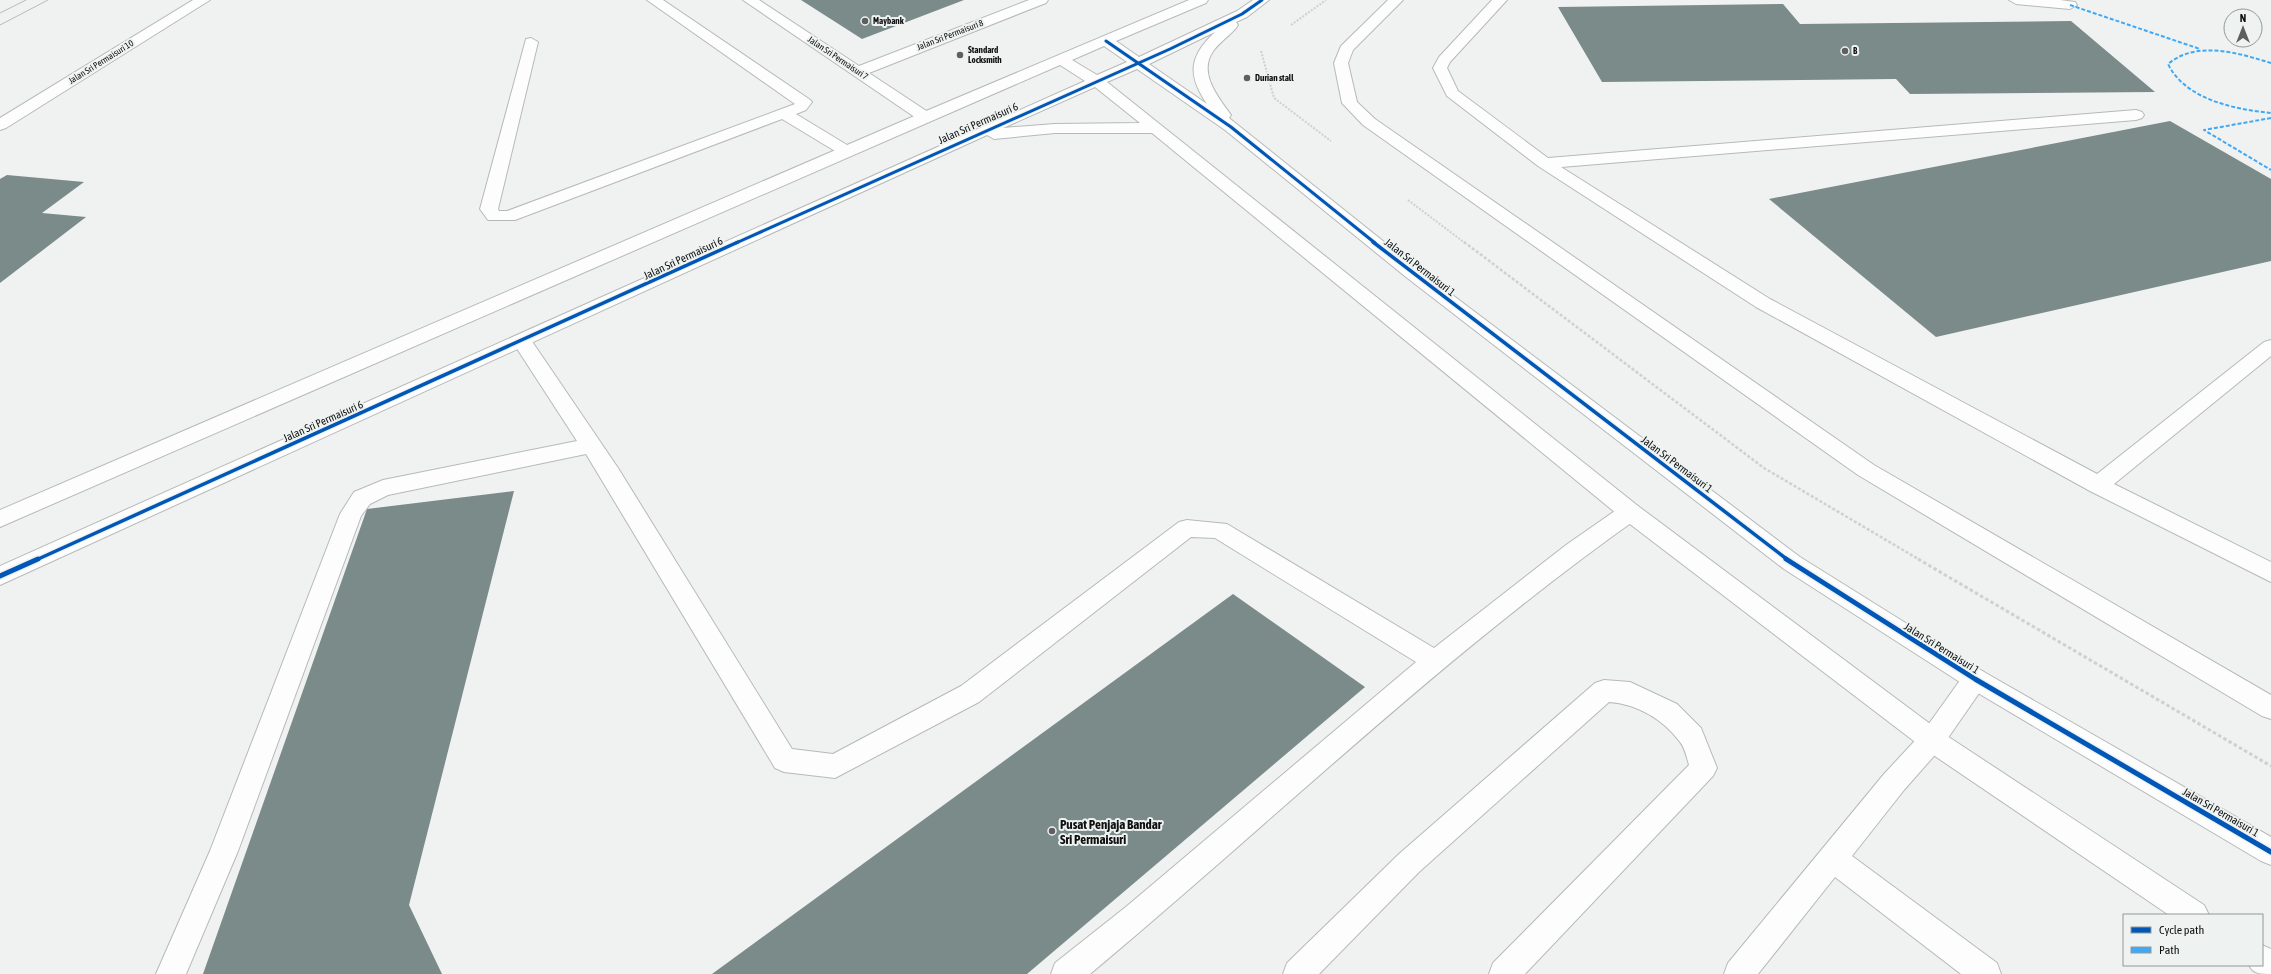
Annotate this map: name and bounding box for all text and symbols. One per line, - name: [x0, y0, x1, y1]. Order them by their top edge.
- north arrow: [2223, 8, 2263, 48]
- text: N: [2240, 12, 2246, 24]
- marker: Maybank: [860, 16, 870, 26]
- place label: Maybank: [873, 16, 905, 26]
- street label: Jalan Sri Permaisuri 8: [915, 18, 985, 52]
- street label: Jalan Sri Permaisuri 7: [806, 34, 870, 82]
- street label: Jalan Sri Permaisuri 10: [67, 38, 135, 86]
- place label: Standard Locksmith: [968, 45, 1002, 65]
- marker: B: [1840, 46, 1850, 56]
- place label: B: [1853, 46, 1858, 56]
- marker: Standard Locksmith: [955, 50, 965, 60]
- marker: Durian stall: [1242, 73, 1252, 83]
- place label: Durian stall: [1255, 73, 1294, 83]
- street label: Jalan Sri Permaisuri 6: [936, 100, 1020, 146]
- street label: Jalan Sri Permaisuri 6: [641, 234, 725, 282]
- street label: Jalan Sri Permaisuri 1: [1382, 236, 1458, 298]
- street label: Jalan Sri Permaisuri 6: [281, 398, 365, 444]
- street label: Jalan Sri Permaisuri 1: [1639, 433, 1715, 495]
- street label: Jalan Sri Permaisuri 1: [1902, 620, 1982, 676]
- street label: Jalan Sri Permaisuri 1: [2181, 785, 2261, 839]
- place label: Pusat Penjaja Bandar Sri Permaisuri: [1060, 817, 1163, 847]
- marker: Pusat Penjaja Bandar Sri Permaisuri: [1047, 826, 1057, 836]
- legend: [2123, 914, 2263, 966]
- text: Cycle path: [2159, 923, 2204, 937]
- text: Path: [2159, 943, 2180, 957]

